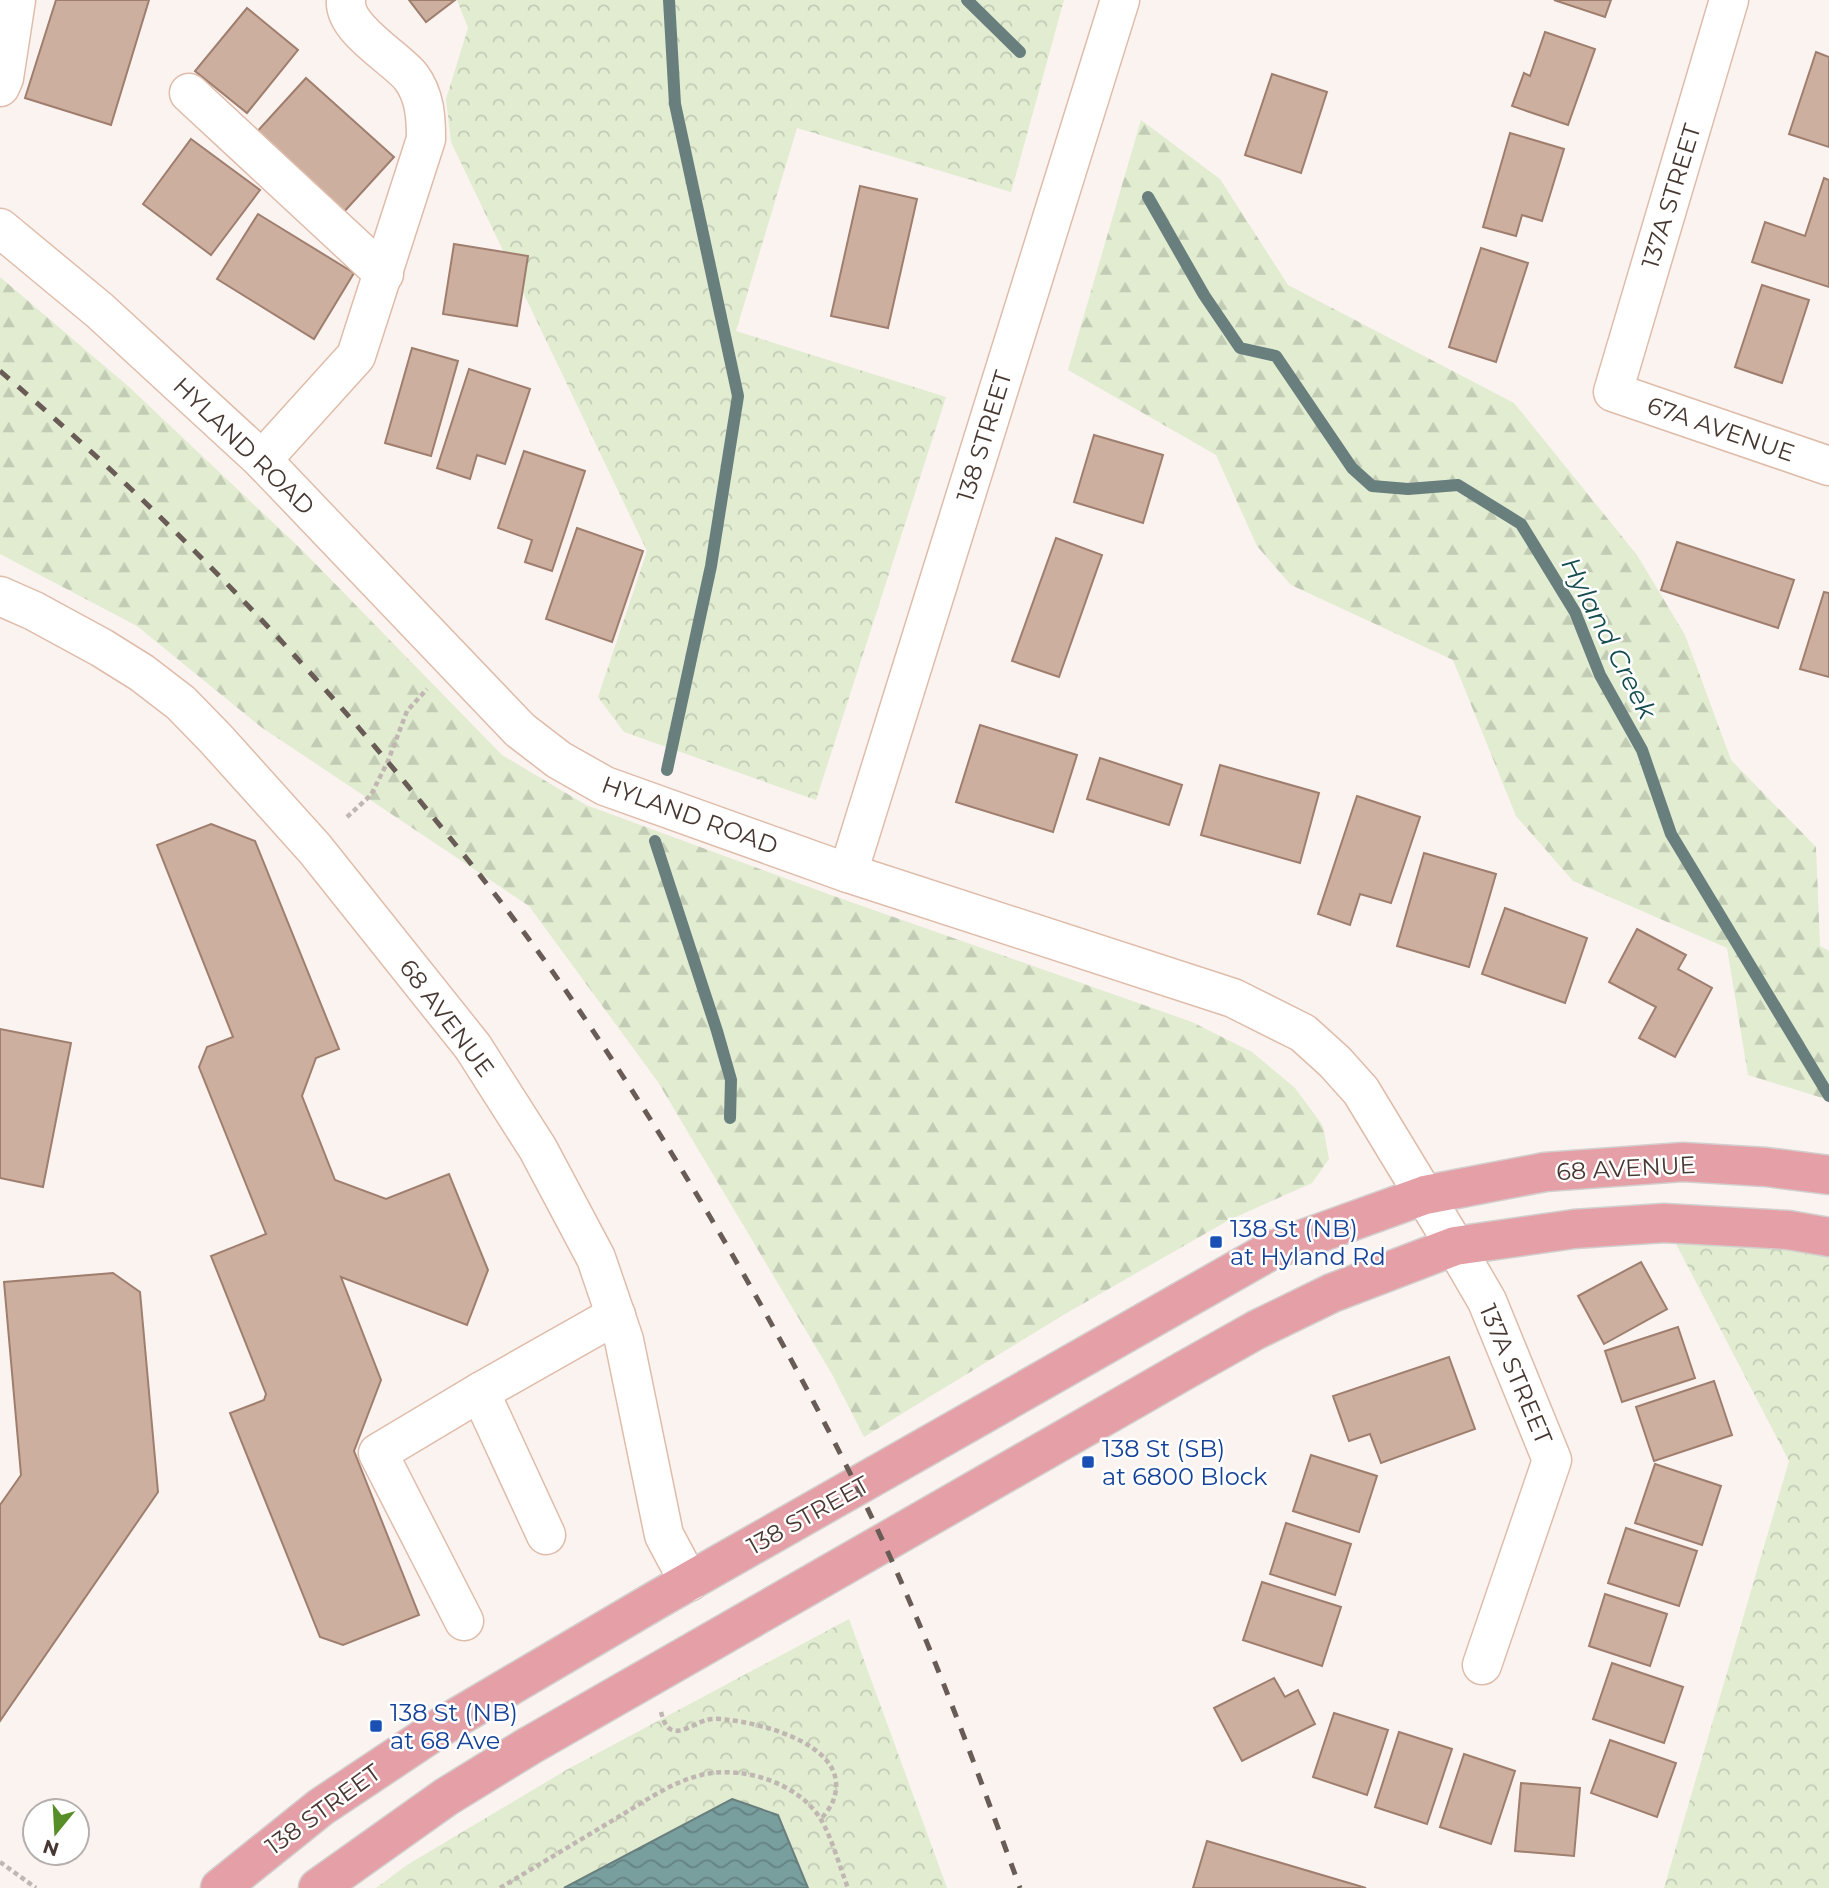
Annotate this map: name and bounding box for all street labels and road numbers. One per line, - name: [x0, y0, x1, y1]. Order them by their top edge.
- street label: 137A STREET: [1635, 120, 1707, 272]
- street label: 138 STREET: [950, 367, 1018, 505]
- street label: HYLAND ROAD: [167, 371, 321, 521]
- street label: 67A AVENUE: [1644, 390, 1798, 468]
- street label: HYLAND ROAD: [598, 770, 782, 860]
- street label: 68 AVENUE: [393, 954, 501, 1082]
- street label: 68 AVENUE: [1556, 1150, 1696, 1186]
- street label: 137A STREET: [1473, 1300, 1559, 1449]
- street label: 138 STREET: [742, 1469, 874, 1560]
- street label: 138 STREET: [260, 1757, 386, 1861]

